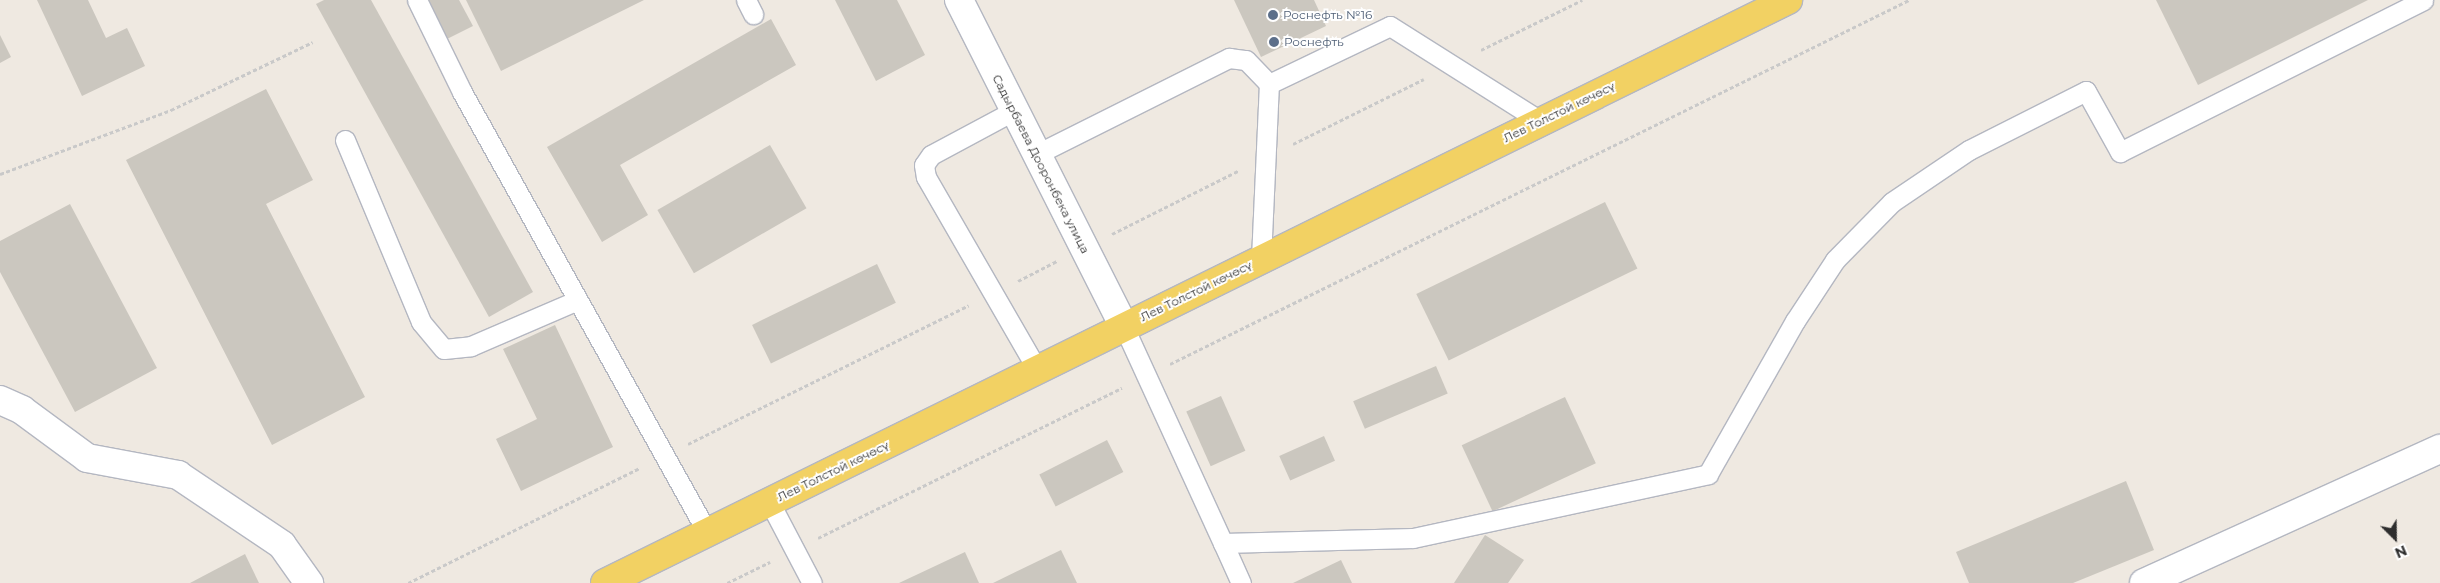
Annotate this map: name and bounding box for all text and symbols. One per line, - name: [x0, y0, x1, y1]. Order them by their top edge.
- place label: Роснефть №16: [1283, 8, 1372, 22]
- marker: Роснефть №16: [1267, 9, 1279, 21]
- place label: Роснефть: [1284, 35, 1344, 49]
- marker: Роснефть: [1268, 36, 1280, 48]
- street label: Садырбаева Дооронбека улица: [989, 72, 1093, 256]
- street label: Лев Толстой көчөсү: [1501, 79, 1617, 145]
- street label: Лев Толстой көчөсү: [1138, 258, 1254, 324]
- street label: Лев Толстой көчөсү: [775, 438, 891, 504]
- north arrow: [2370, 513, 2420, 563]
- text: N: [2392, 541, 2410, 562]

